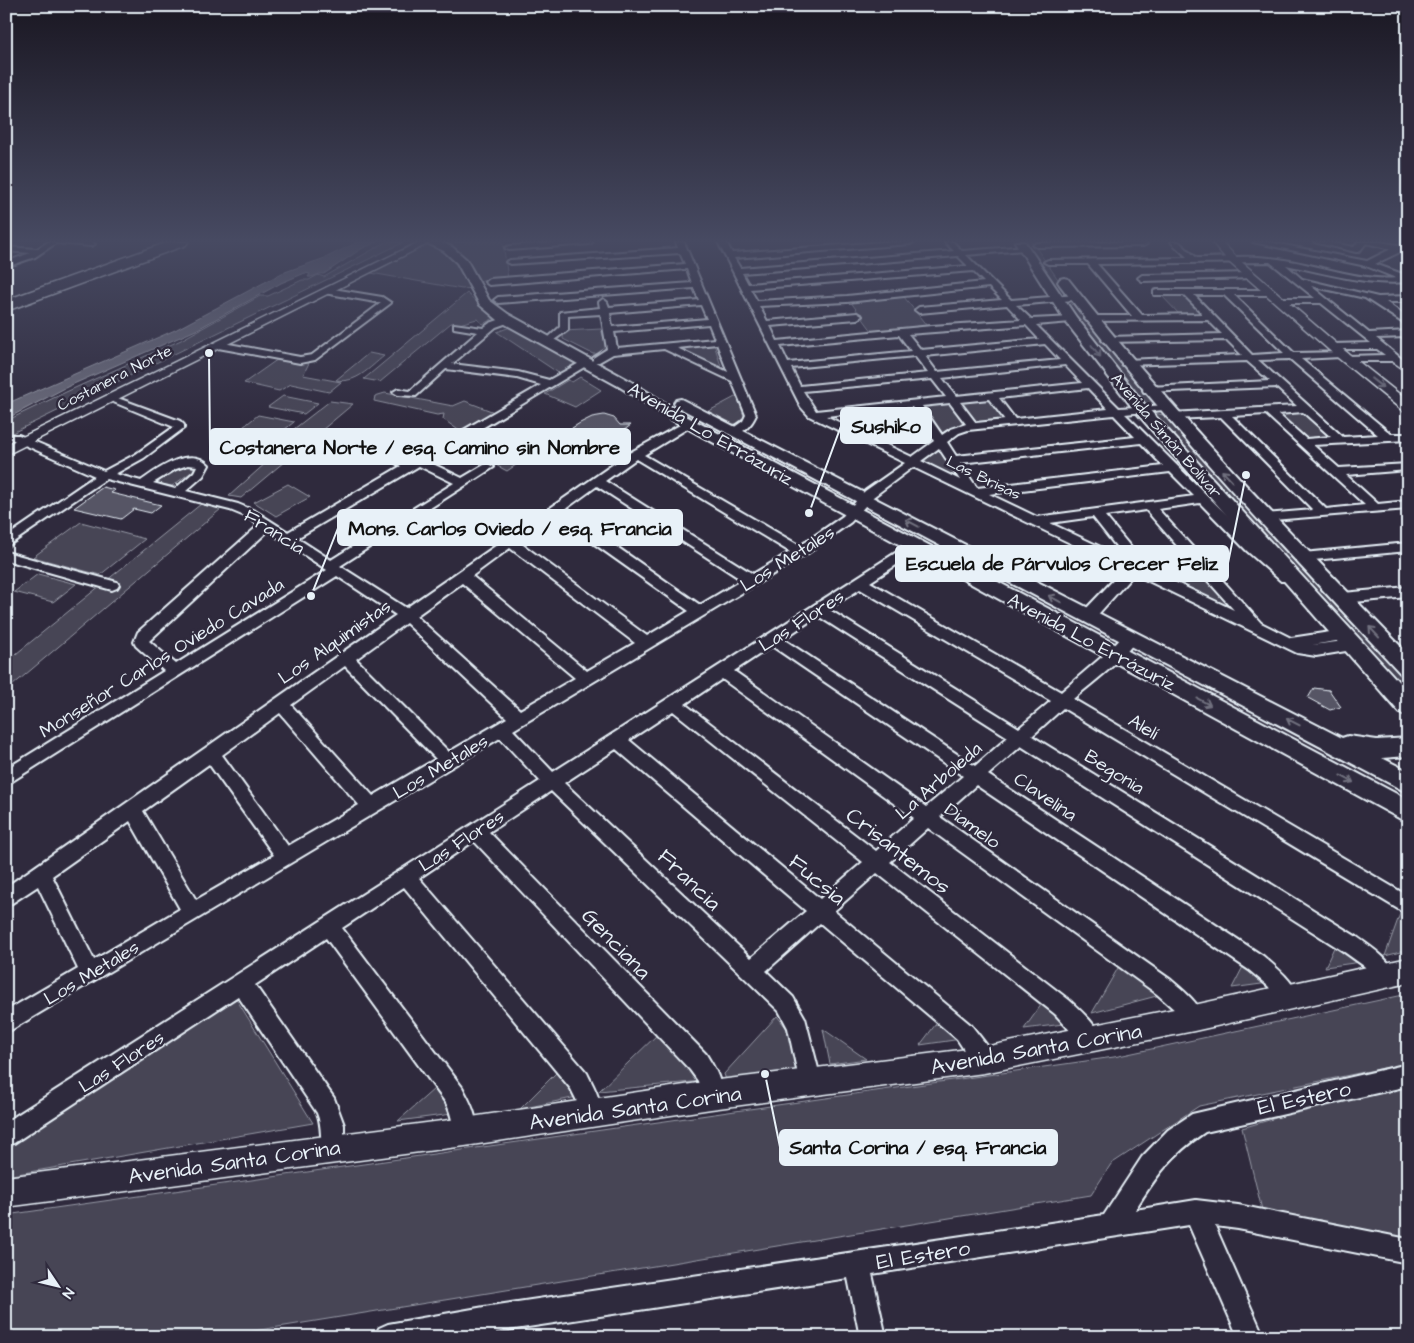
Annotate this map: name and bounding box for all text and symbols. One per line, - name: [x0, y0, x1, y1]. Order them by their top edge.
- street label: Costanera Norte: [53, 339, 176, 416]
- one-way arrow: [1091, 344, 1101, 358]
- street label: Avenida Simón Bolívar: [1106, 368, 1227, 503]
- street label: Avenida Lo Errázuriz: [623, 376, 798, 493]
- one-way arrow: [1370, 378, 1383, 389]
- callout: Sushiko: [841, 408, 931, 443]
- text: Sushiko: [850, 413, 922, 441]
- callout: Costanera Norte / esq. Camino sin Nombre: [210, 429, 630, 464]
- text: Costanera Norte / esq. Camino sin Nombre: [220, 434, 620, 462]
- street label: Las Brisas: [943, 450, 1025, 505]
- one-way arrow: [1221, 470, 1233, 482]
- street label: Francia: [238, 503, 310, 562]
- callout: Mons. Carlos Oviedo / esq. Francia: [338, 510, 682, 545]
- text: Mons. Carlos Oviedo / esq. Francia: [348, 515, 673, 543]
- one-way arrow: [904, 518, 919, 528]
- street label: Los Metales: [735, 519, 840, 599]
- callout: Escuela de Párvulos Crecer Feliz: [896, 546, 1228, 581]
- text: Escuela de Párvulos Crecer Feliz: [906, 550, 1219, 578]
- street label: Monseñor Carlos Oviedo Cavada: [34, 571, 290, 745]
- street label: Las Flores: [754, 583, 850, 659]
- street label: Avenida Lo Errázuriz: [1002, 587, 1181, 698]
- street label: Los Alquimistas: [273, 593, 397, 691]
- one-way arrow: [1048, 594, 1063, 604]
- one-way arrow: [1369, 626, 1380, 639]
- one-way arrow: [1197, 697, 1212, 707]
- street label: Alelí: [1123, 708, 1164, 747]
- one-way arrow: [1285, 717, 1300, 727]
- street label: Los Metales: [388, 728, 494, 806]
- street label: La Arboleda: [890, 736, 989, 826]
- street label: Begonia: [1078, 743, 1150, 802]
- street label: Clavelina: [1008, 766, 1083, 829]
- one-way arrow: [1340, 774, 1355, 784]
- street label: Diamelo: [938, 797, 1006, 856]
- street label: Crisantemos: [839, 800, 957, 902]
- street label: Las Flores: [414, 803, 510, 879]
- street label: Francia: [650, 842, 728, 918]
- street label: Fucsia: [782, 847, 852, 913]
- street label: Genciana: [574, 901, 658, 987]
- street label: Los Metales: [39, 934, 145, 1012]
- street label: Avenida Santa Corina: [928, 1016, 1144, 1083]
- street label: Las Flores: [74, 1024, 170, 1100]
- street label: El Estero: [1255, 1073, 1354, 1123]
- street label: Avenida Santa Corina: [527, 1078, 743, 1139]
- callout: Santa Corina / esq. Francia: [780, 1130, 1057, 1165]
- street label: Avenida Santa Corina: [126, 1132, 342, 1193]
- text: Santa Corina / esq. Francia: [789, 1134, 1047, 1162]
- street label: El Estero: [874, 1233, 973, 1278]
- north arrow: [32, 1260, 82, 1310]
- text: N: [57, 1284, 79, 1302]

